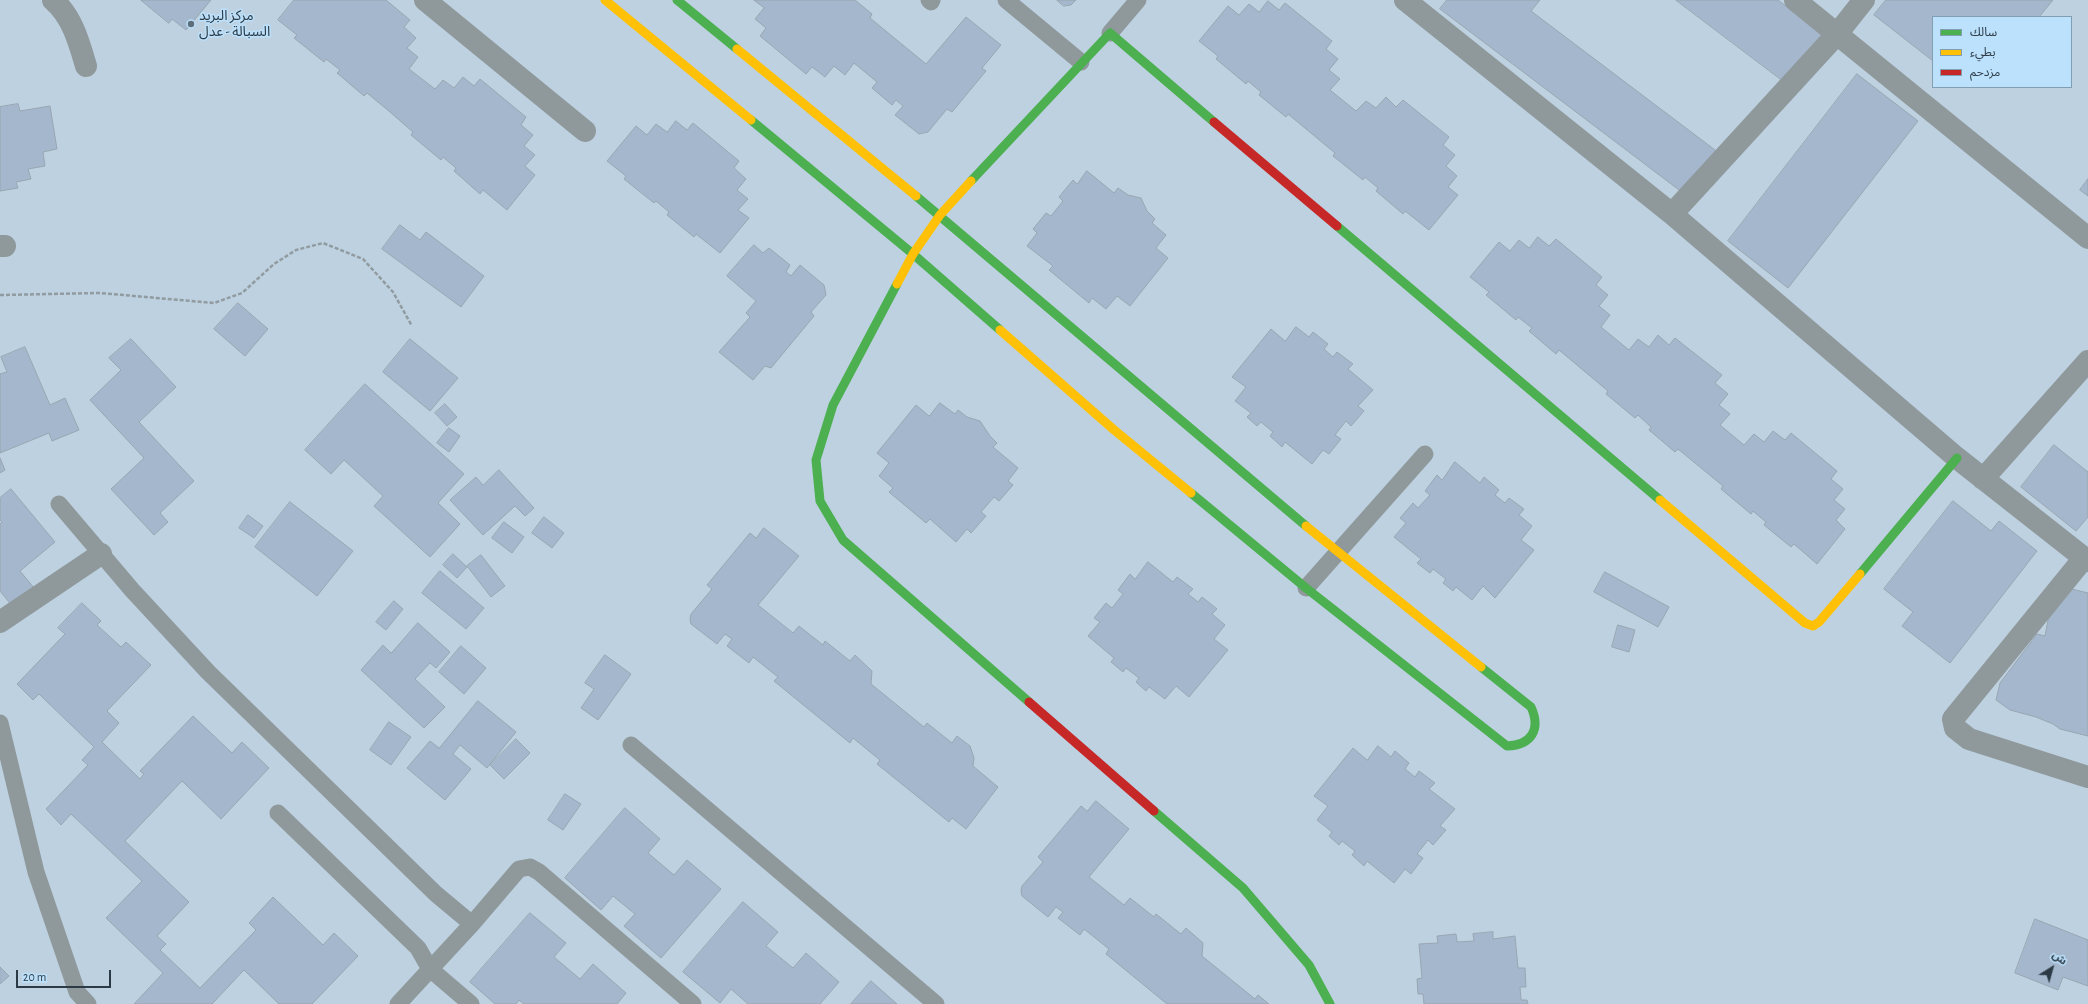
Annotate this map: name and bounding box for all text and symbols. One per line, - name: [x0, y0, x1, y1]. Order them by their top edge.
- place label: مركز البريد السبالة - عدل: [199, 8, 270, 40]
- legend: [1932, 16, 2072, 88]
- marker: مركز البريد السبالة - عدل: [186, 19, 196, 29]
- text: سالك: [1970, 26, 1997, 38]
- text: بطيء: [1970, 46, 1996, 58]
- text: مزدحم: [1970, 66, 2000, 78]
- north arrow: [2032, 948, 2072, 988]
- text: ش: [2050, 949, 2069, 967]
- scale bar: [18, 962, 113, 988]
- text: 20 m: [23, 971, 46, 983]

